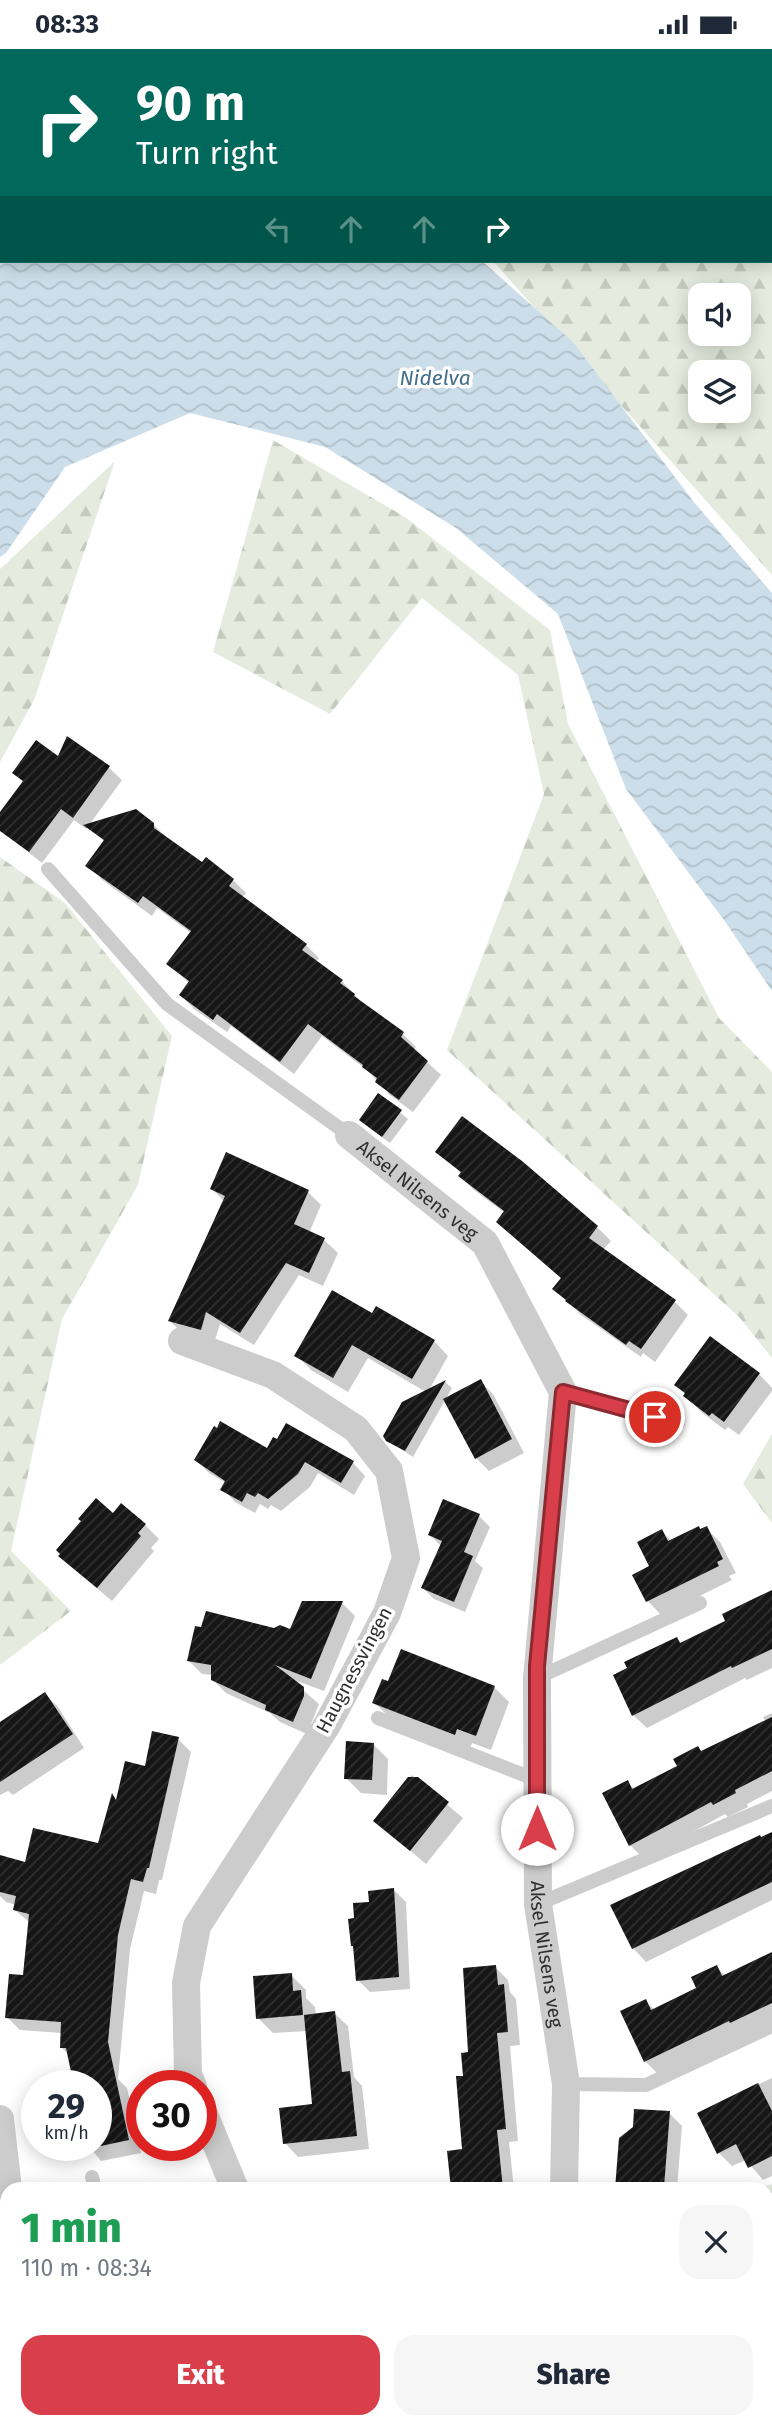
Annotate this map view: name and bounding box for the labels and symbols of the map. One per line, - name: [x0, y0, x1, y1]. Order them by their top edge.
- water label: Nidelva: [399, 365, 471, 391]
- street label: Aksel Nilsens veg: [353, 1135, 483, 1245]
- pin: [625, 1387, 685, 1447]
- street label: Haugnessvingen: [311, 1603, 397, 1737]
- position arrow: [500, 1792, 574, 1866]
- street label: Aksel Nilsens veg: [526, 1881, 569, 2029]
- speed limit sign: 30: [126, 2070, 217, 2161]

